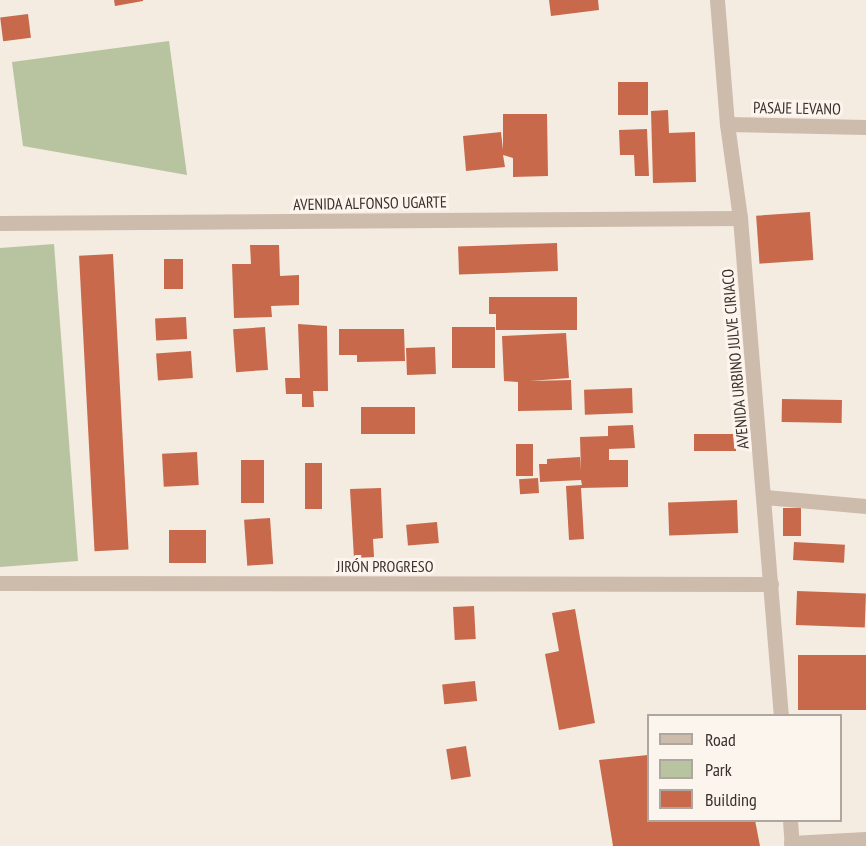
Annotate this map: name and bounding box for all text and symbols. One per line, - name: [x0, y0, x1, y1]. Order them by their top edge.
- street label: PASAJE LEVANO: [753, 98, 841, 118]
- street label: AVENIDA ALFONSO UGARTE: [293, 192, 447, 214]
- street label: AVENIDA URBINO JULVE CIRIACO: [718, 268, 752, 450]
- street label: JIRÓN PROGRESO: [337, 556, 433, 576]
- legend: [647, 714, 842, 822]
- text: Road: [705, 728, 736, 751]
- text: Park: [705, 758, 732, 781]
- text: Building: [705, 788, 757, 811]

